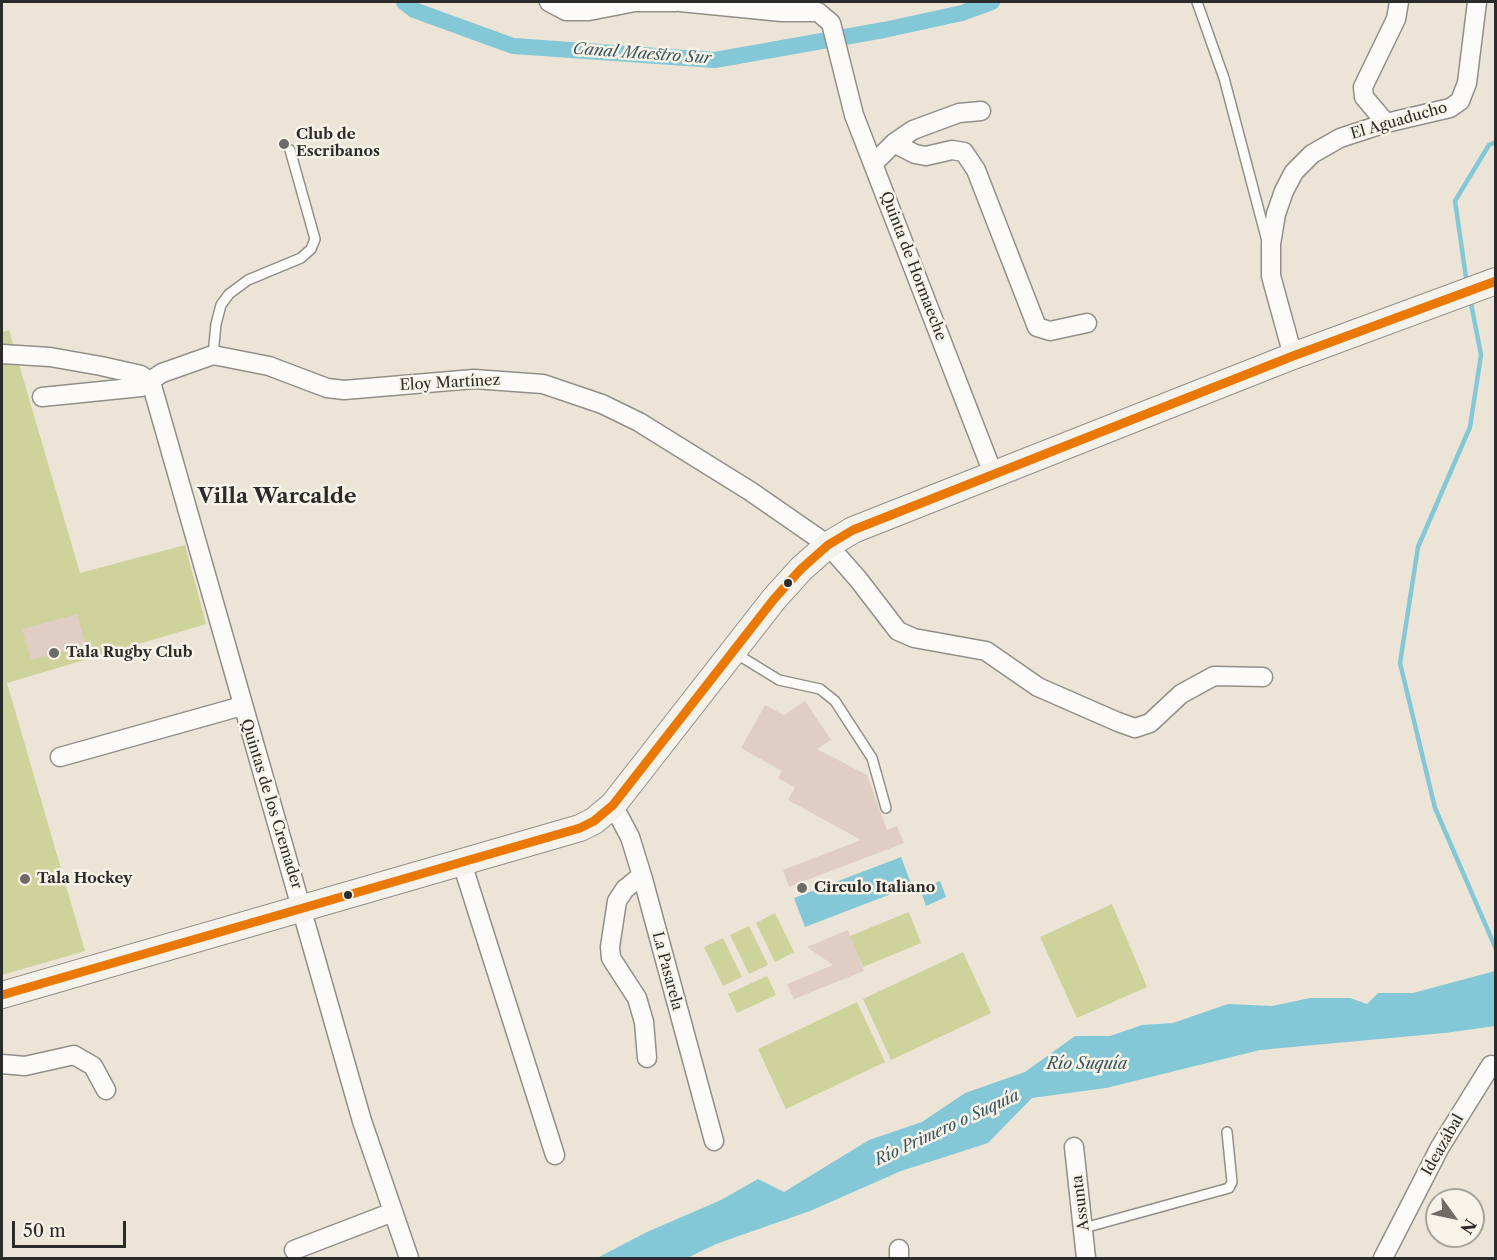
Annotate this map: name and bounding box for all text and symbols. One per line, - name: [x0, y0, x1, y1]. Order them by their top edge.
- water label: Canal Maestro Sur: [572, 40, 712, 68]
- street label: El Aguaducho: [1349, 99, 1449, 143]
- place label: Club de Escribanos: [296, 126, 380, 161]
- marker: Club de Escribanos: [277, 137, 291, 151]
- street label: Quinta de Hormaeche: [876, 189, 950, 343]
- street label: Eloy Martínez: [399, 371, 501, 395]
- district label: Villa Warcalde: [198, 484, 356, 510]
- unlabelled marker: [782, 577, 794, 589]
- place label: Tala Rugby Club: [66, 644, 192, 662]
- marker: Tala Rugby Club: [47, 646, 61, 660]
- street label: Quintas de los Cremader: [237, 717, 305, 891]
- place label: Tala Hockey: [37, 870, 132, 888]
- marker: Tala Hockey: [18, 872, 32, 886]
- place label: Circulo Italiano: [814, 879, 935, 897]
- marker: Circulo Italiano: [795, 881, 809, 895]
- unlabelled marker: [342, 889, 354, 901]
- street label: La Pasarela: [648, 930, 686, 1012]
- water label: Río Suquía: [1047, 1054, 1127, 1074]
- water label: Río Primero o Suquía: [872, 1086, 1022, 1170]
- street label: Ideazábal: [1418, 1111, 1468, 1179]
- street label: Assunta: [1069, 1174, 1093, 1232]
- north arrow: [1425, 1188, 1485, 1248]
- scale bar: [15, 1209, 129, 1247]
- text: N: [1456, 1215, 1481, 1238]
- text: 50 m: [23, 1220, 66, 1242]

